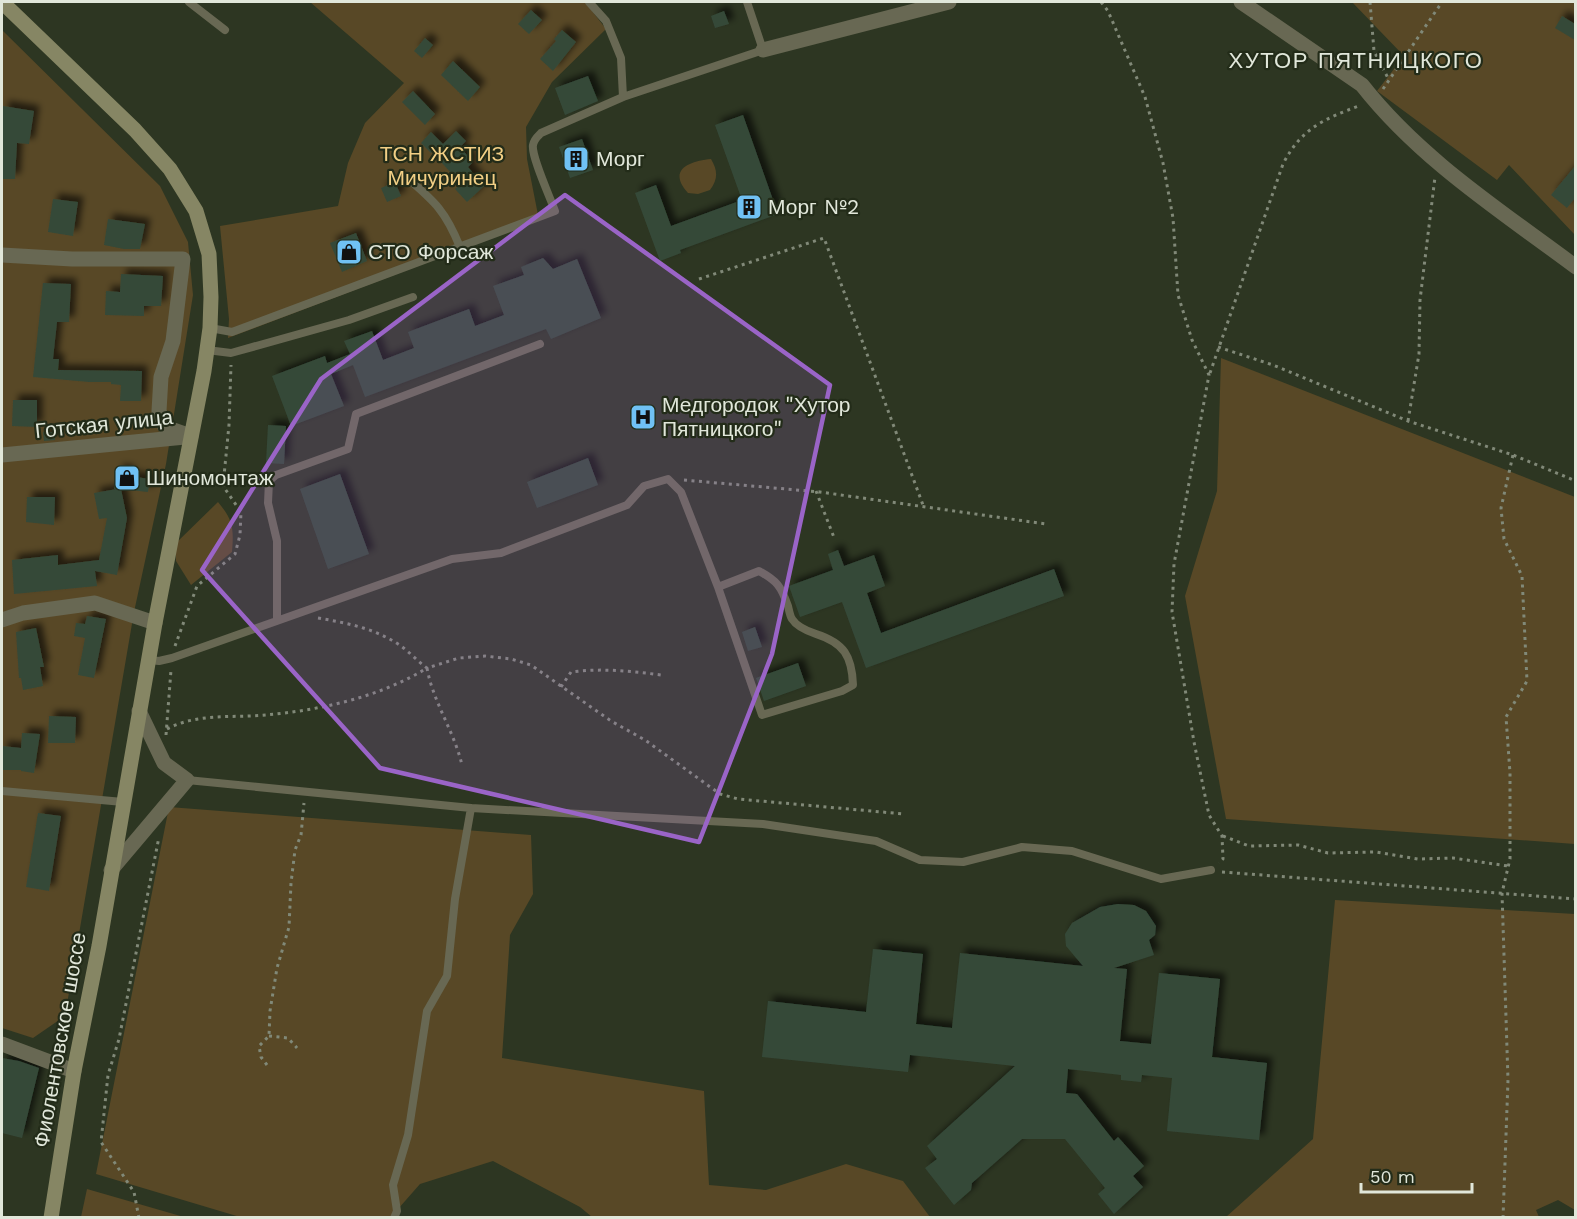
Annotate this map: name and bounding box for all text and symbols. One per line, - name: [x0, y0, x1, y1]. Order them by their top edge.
- district label: ХУТОР ПЯТНИЦКОГО: [1229, 48, 1483, 73]
- park label: ТСН ЖСТИЗ Мичуринец: [380, 141, 504, 190]
- building icon: Морг: [561, 144, 591, 174]
- place label: Морг: [596, 146, 645, 171]
- building icon: Морг №2: [734, 192, 764, 222]
- place label: Морг №2: [768, 194, 859, 219]
- shop icon: СТО Форсаж: [334, 237, 364, 267]
- place label: СТО Форсаж: [368, 239, 493, 264]
- place label: Медгородок "Хутор Пятницкого": [662, 392, 851, 441]
- hospital icon: Медгородок "Хутор Пятницкого": [628, 402, 658, 432]
- street label: Готская улица: [34, 404, 175, 443]
- shop icon: Шиномонтаж: [112, 463, 142, 493]
- place label: Шиномонтаж: [146, 465, 273, 490]
- street label: Фиолентовское шоссе: [28, 930, 91, 1149]
- scale bar: [1361, 1156, 1472, 1194]
- text: 50 m: [1370, 1166, 1415, 1187]

